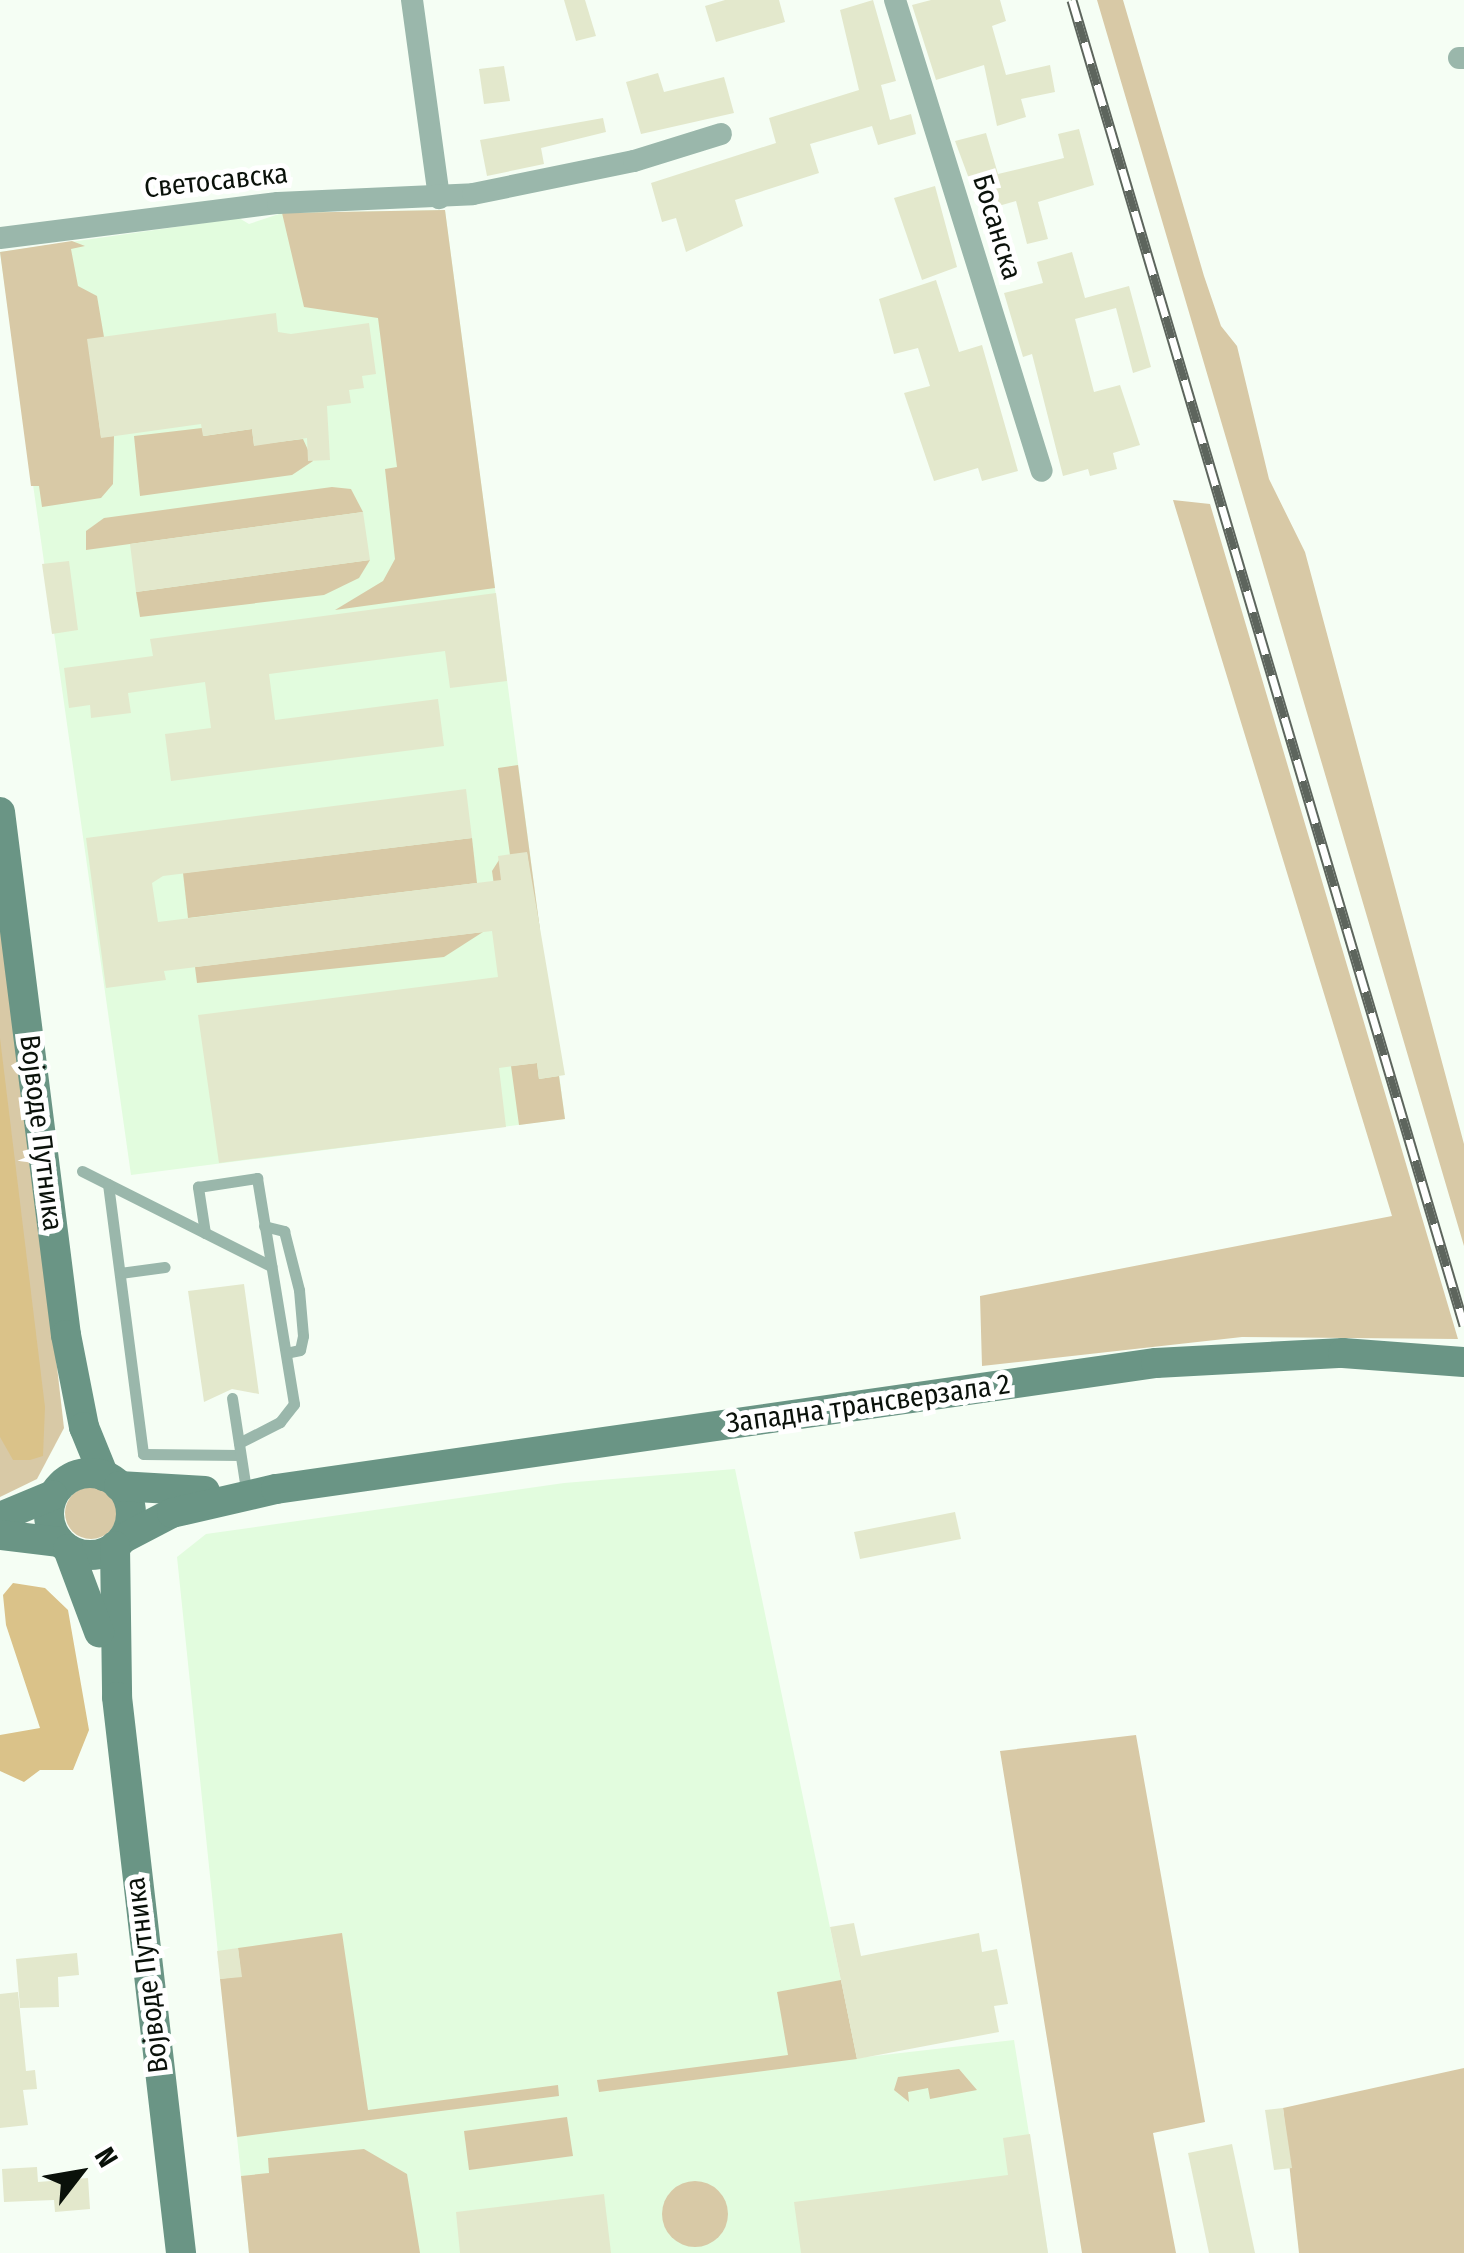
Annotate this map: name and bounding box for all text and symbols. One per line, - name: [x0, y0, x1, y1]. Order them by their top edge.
- street label: Светосавска: [143, 157, 289, 205]
- street label: Босанска: [965, 170, 1029, 284]
- street label: Војводе Путника: [12, 1033, 70, 1233]
- street label: Западна трансверзала 2: [724, 1367, 1012, 1441]
- street label: Војводе Путника: [118, 1875, 176, 2075]
- north arrow: [30, 2123, 130, 2223]
- text: N: [88, 2142, 125, 2173]

